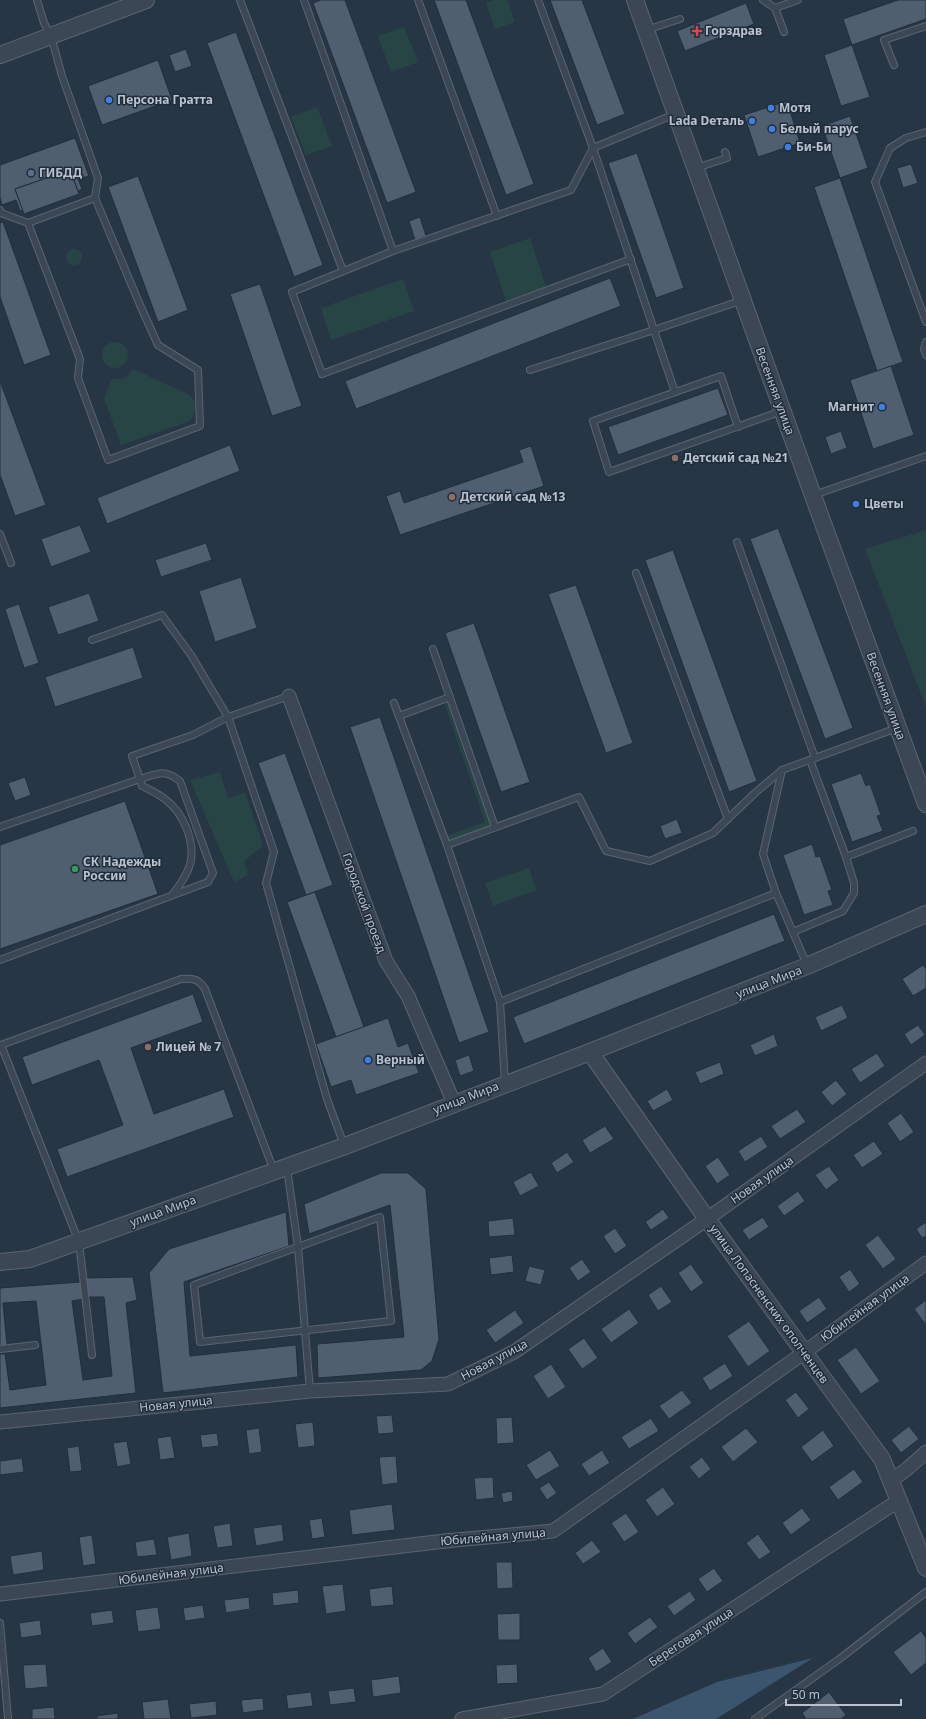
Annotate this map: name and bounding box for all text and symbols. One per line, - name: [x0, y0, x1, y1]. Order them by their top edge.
- place label: Горздрав: [705, 22, 762, 39]
- marker: Горздрав: [692, 26, 702, 36]
- place label: Персона Гратта: [117, 91, 213, 108]
- marker: Персона Гратта: [104, 95, 114, 105]
- place label: Мотя: [779, 99, 811, 116]
- marker: Мотя: [766, 103, 776, 113]
- place label: Lada Dеталь: [669, 112, 744, 129]
- marker: Lada Dеталь: [747, 116, 757, 126]
- place label: Белый парус: [780, 120, 859, 137]
- marker: Белый парус: [767, 124, 777, 134]
- place label: Би-Би: [796, 138, 832, 155]
- marker: Би-Би: [783, 142, 793, 152]
- place label: ГИБДД: [39, 164, 83, 181]
- marker: ГИБДД: [26, 168, 36, 178]
- street label: Весенняя улица: [752, 344, 799, 437]
- place label: Магнит: [828, 398, 874, 415]
- marker: Магнит: [877, 402, 887, 412]
- place label: Детский сад №21: [683, 449, 788, 466]
- marker: Детский сад №21: [670, 453, 680, 463]
- place label: Детский сад №13: [460, 488, 566, 505]
- marker: Детский сад №13: [447, 492, 457, 502]
- place label: Цветы: [864, 495, 904, 512]
- marker: Цветы: [851, 499, 861, 509]
- street label: Весенняя улица: [863, 649, 910, 742]
- street label: Городской проезд: [338, 850, 391, 956]
- place label: СК Надежды России: [83, 853, 161, 884]
- marker: СК Надежды России: [70, 864, 80, 874]
- street label: улица Мира: [733, 961, 804, 1002]
- place label: Лицей № 7: [156, 1038, 221, 1055]
- marker: Лицей № 7: [143, 1042, 153, 1052]
- place label: Верный: [376, 1051, 425, 1068]
- marker: Верный: [363, 1055, 373, 1065]
- street label: улица Мира: [430, 1077, 501, 1118]
- street label: Новая улица: [727, 1152, 797, 1208]
- street label: улица Мира: [127, 1191, 198, 1230]
- street label: улица Лопасненских ополченцев: [706, 1221, 833, 1387]
- street label: Юбилейная улица: [817, 1270, 913, 1346]
- street label: Новая улица: [457, 1335, 530, 1384]
- street label: Новая улица: [138, 1391, 213, 1416]
- street label: Юбилейная улица: [440, 1523, 546, 1550]
- street label: Юбилейная улица: [117, 1559, 224, 1588]
- street label: Береговая улица: [645, 1603, 736, 1670]
- scale bar: [786, 1681, 901, 1707]
- text: 50 m: [792, 1686, 820, 1703]

